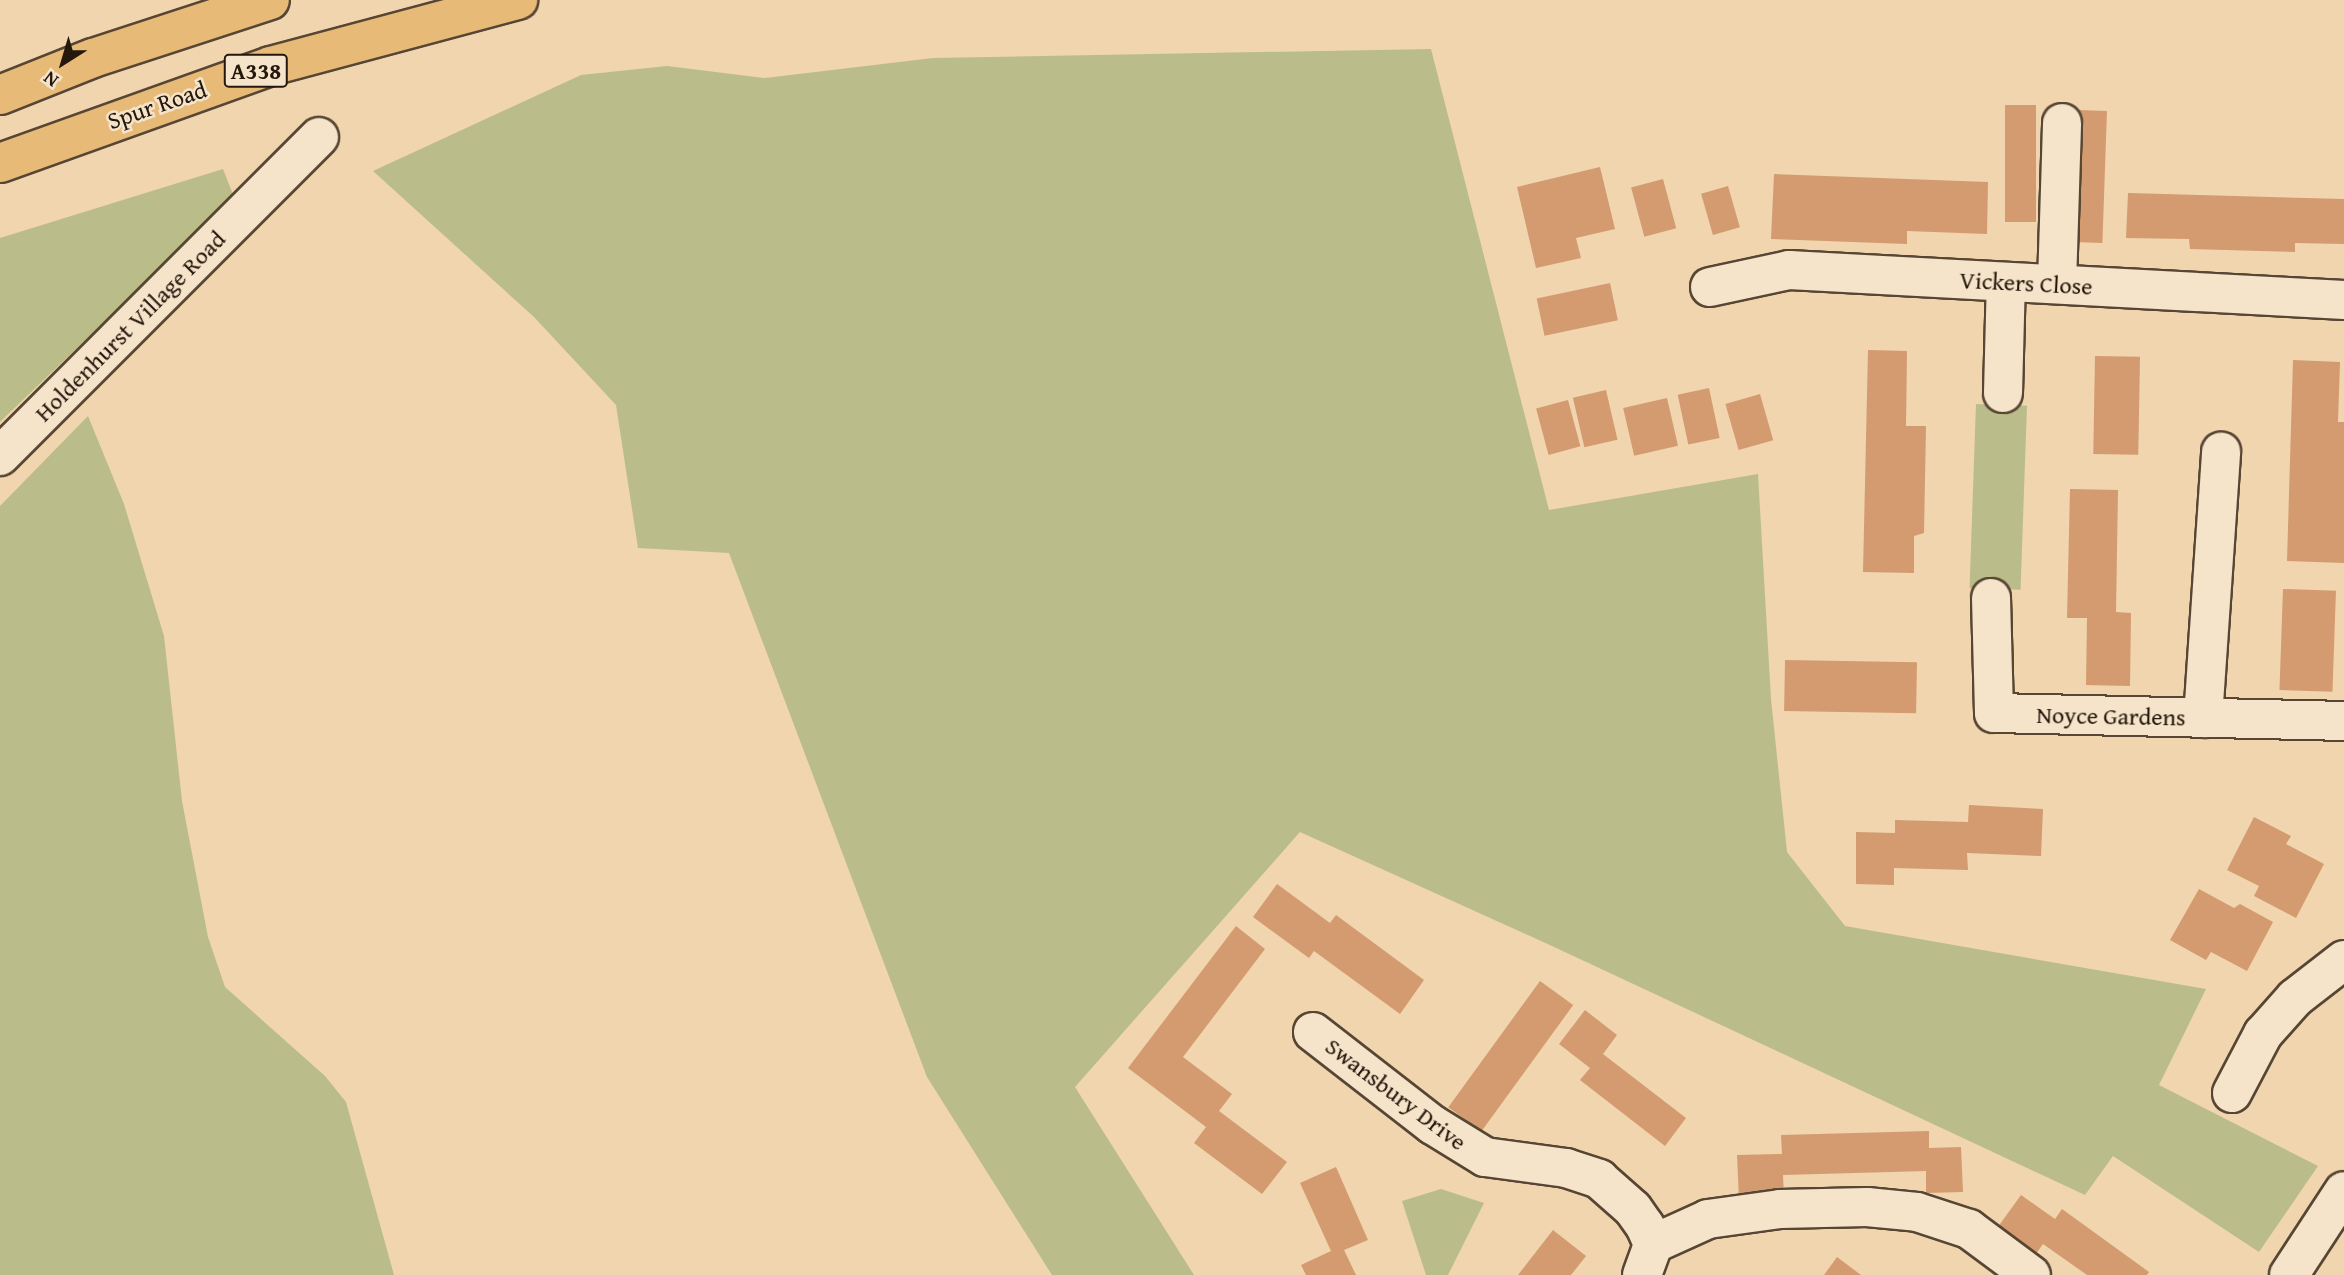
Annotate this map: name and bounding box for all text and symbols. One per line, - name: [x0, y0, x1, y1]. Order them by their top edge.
- north arrow: [28, 28, 98, 98]
- road number: A338: [223, 52, 289, 90]
- text: N: [37, 65, 64, 95]
- street label: Spur Road: [104, 75, 210, 135]
- street label: Holdenhurst Village Road: [29, 225, 231, 427]
- street label: Vickers Close: [1959, 265, 2093, 301]
- street label: Noyce Gardens: [2036, 700, 2186, 732]
- street label: Swansbury Drive: [1320, 1032, 1472, 1156]

